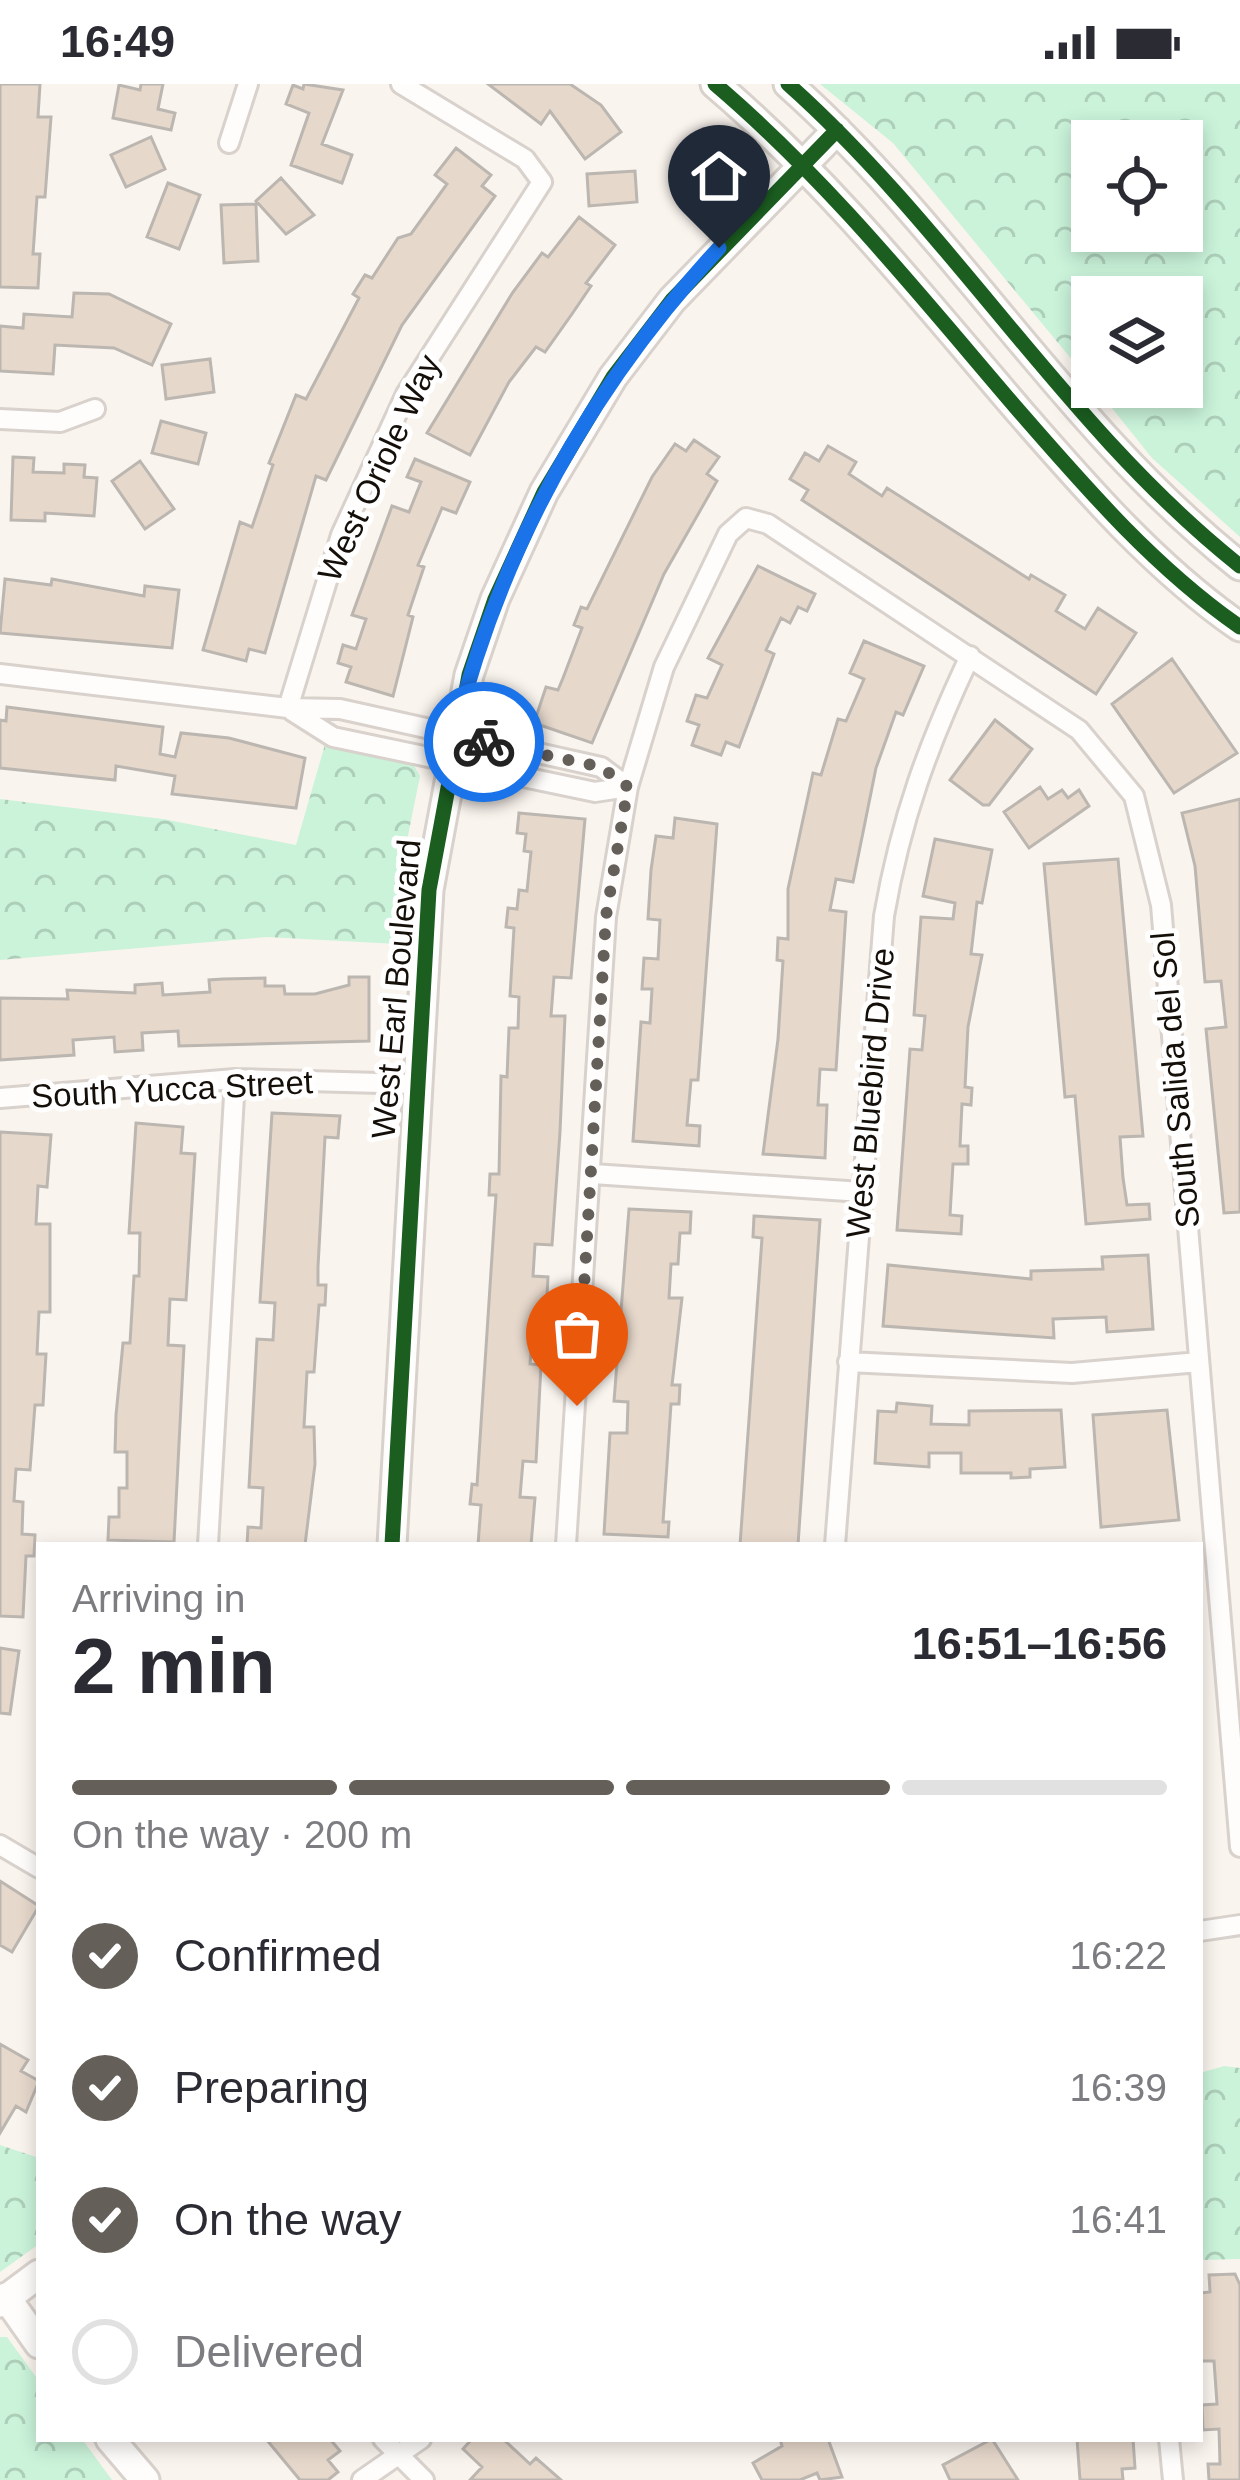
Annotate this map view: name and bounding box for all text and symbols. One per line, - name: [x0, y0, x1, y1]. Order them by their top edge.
- text: 16:49: [60, 16, 175, 67]
- map controls: [1071, 120, 1203, 408]
- button: locate: [1071, 120, 1203, 252]
- pin: [668, 125, 770, 248]
- icon: home: [686, 143, 752, 209]
- button: layers: [1071, 276, 1203, 408]
- street label: West Oriole Way: [310, 348, 448, 587]
- courier: [424, 682, 544, 802]
- icon: bike: [451, 709, 517, 775]
- street label: West Earl Boulevard: [364, 838, 428, 1140]
- street label: South Salida del Sol: [1144, 930, 1206, 1230]
- street label: West Bluebird Drive: [839, 946, 901, 1240]
- street label: South Yucca Street: [30, 1063, 314, 1115]
- pin: [526, 1283, 628, 1406]
- icon: bag: [544, 1301, 610, 1367]
- text: Arriving in: [72, 1577, 245, 1620]
- text: 16:51–16:56: [912, 1618, 1167, 1669]
- text: 2 min: [72, 1622, 276, 1710]
- text: On the way · 200 m: [72, 1813, 412, 1856]
- icon: check: [72, 1923, 138, 1989]
- text: Confirmed: [174, 1930, 382, 1981]
- text: 16:22: [1069, 1934, 1167, 1977]
- icon: check: [72, 2055, 138, 2121]
- text: Preparing: [174, 2062, 369, 2113]
- text: 16:39: [1069, 2066, 1167, 2109]
- icon: check: [72, 2187, 138, 2253]
- text: On the way: [174, 2194, 402, 2245]
- text: 16:41: [1069, 2198, 1167, 2241]
- text: Delivered: [174, 2326, 364, 2377]

